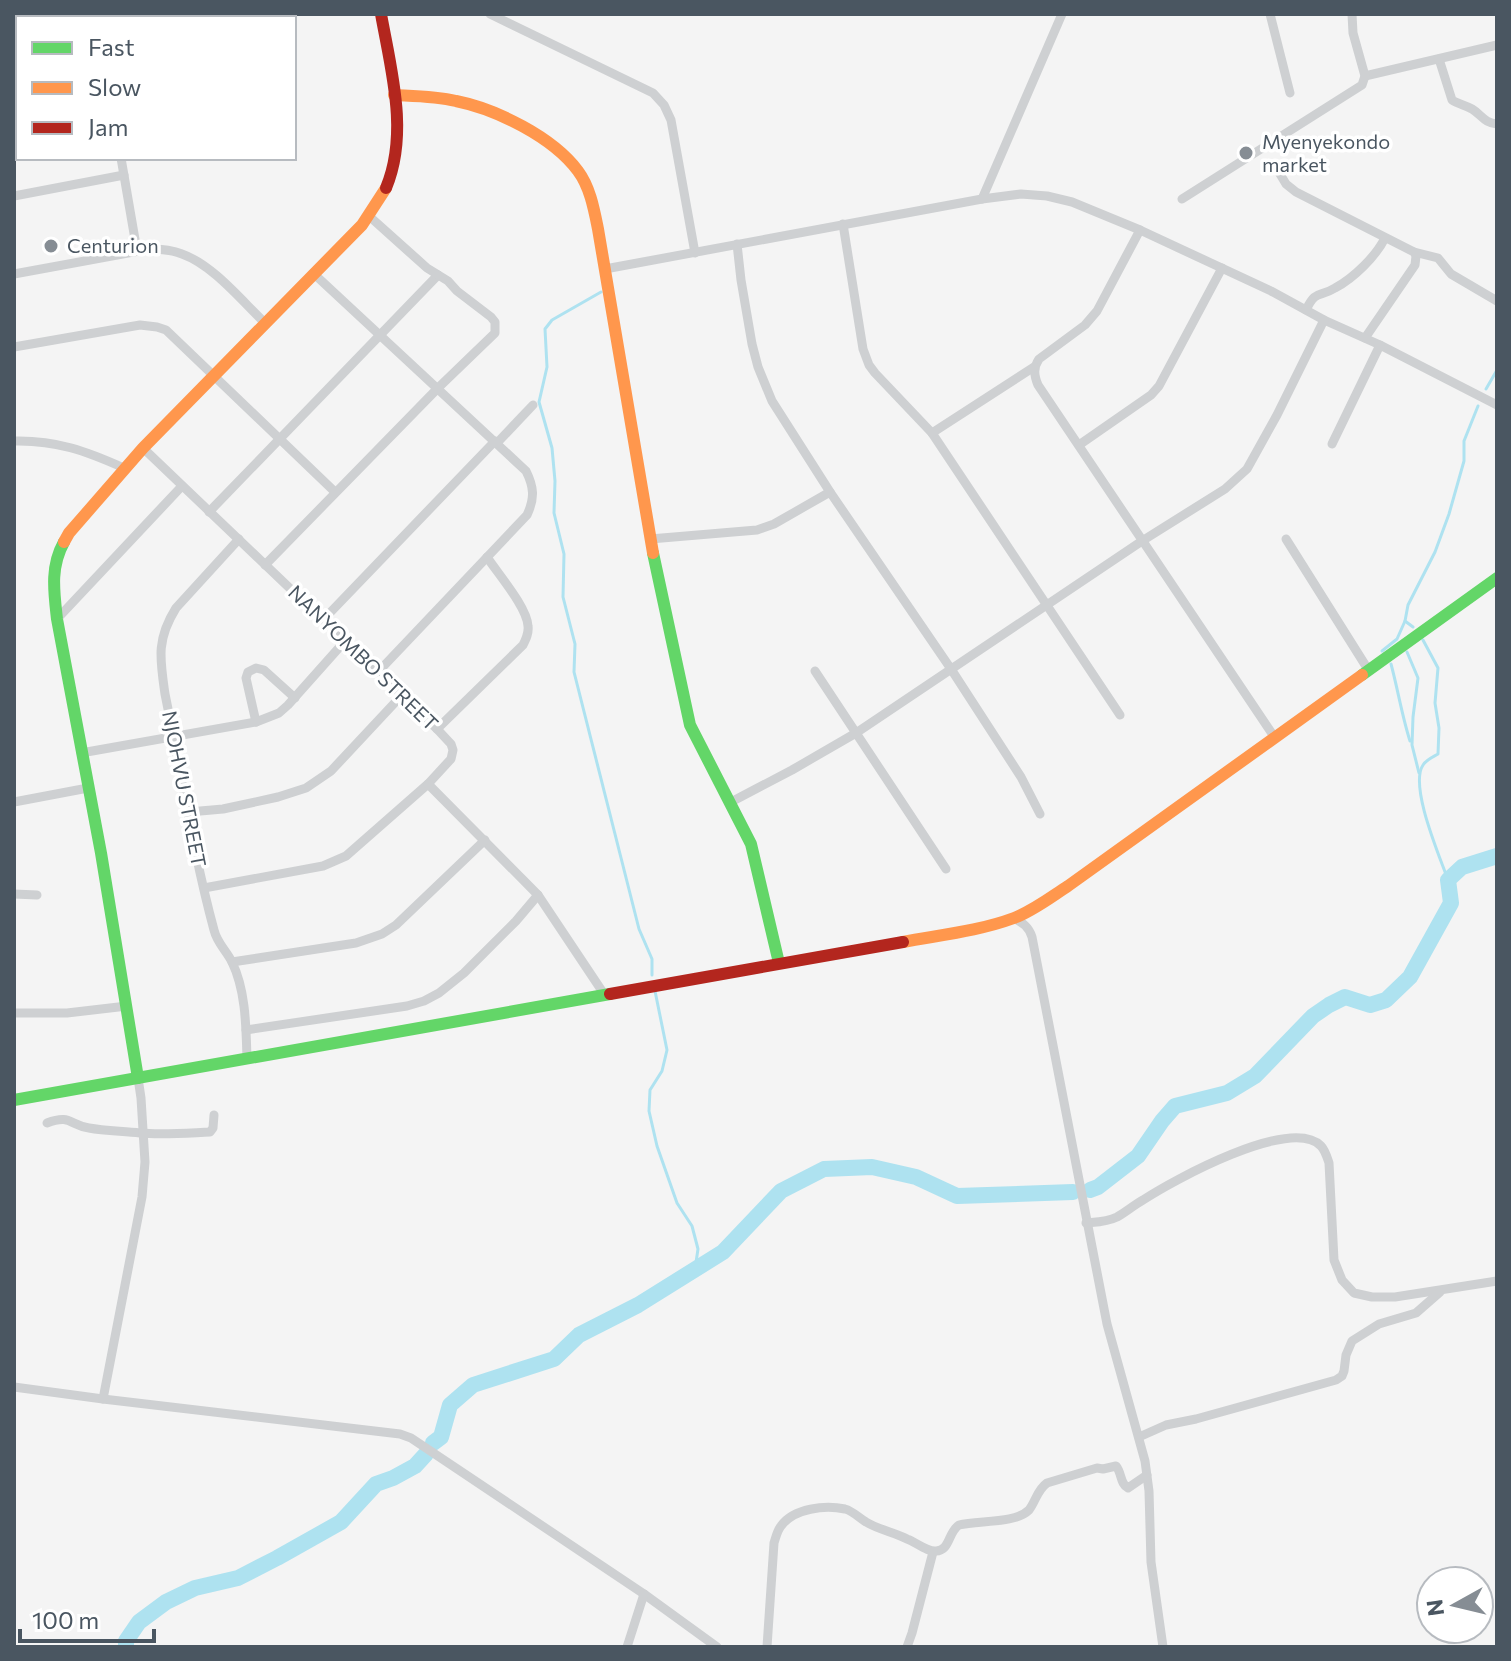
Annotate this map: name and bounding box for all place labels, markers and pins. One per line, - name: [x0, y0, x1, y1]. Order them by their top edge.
- place label: Myenyekondo market: [1262, 129, 1390, 176]
- marker: Myenyekondo market: [1237, 144, 1255, 162]
- place label: Centurion: [67, 233, 159, 257]
- marker: Centurion: [42, 237, 60, 255]

